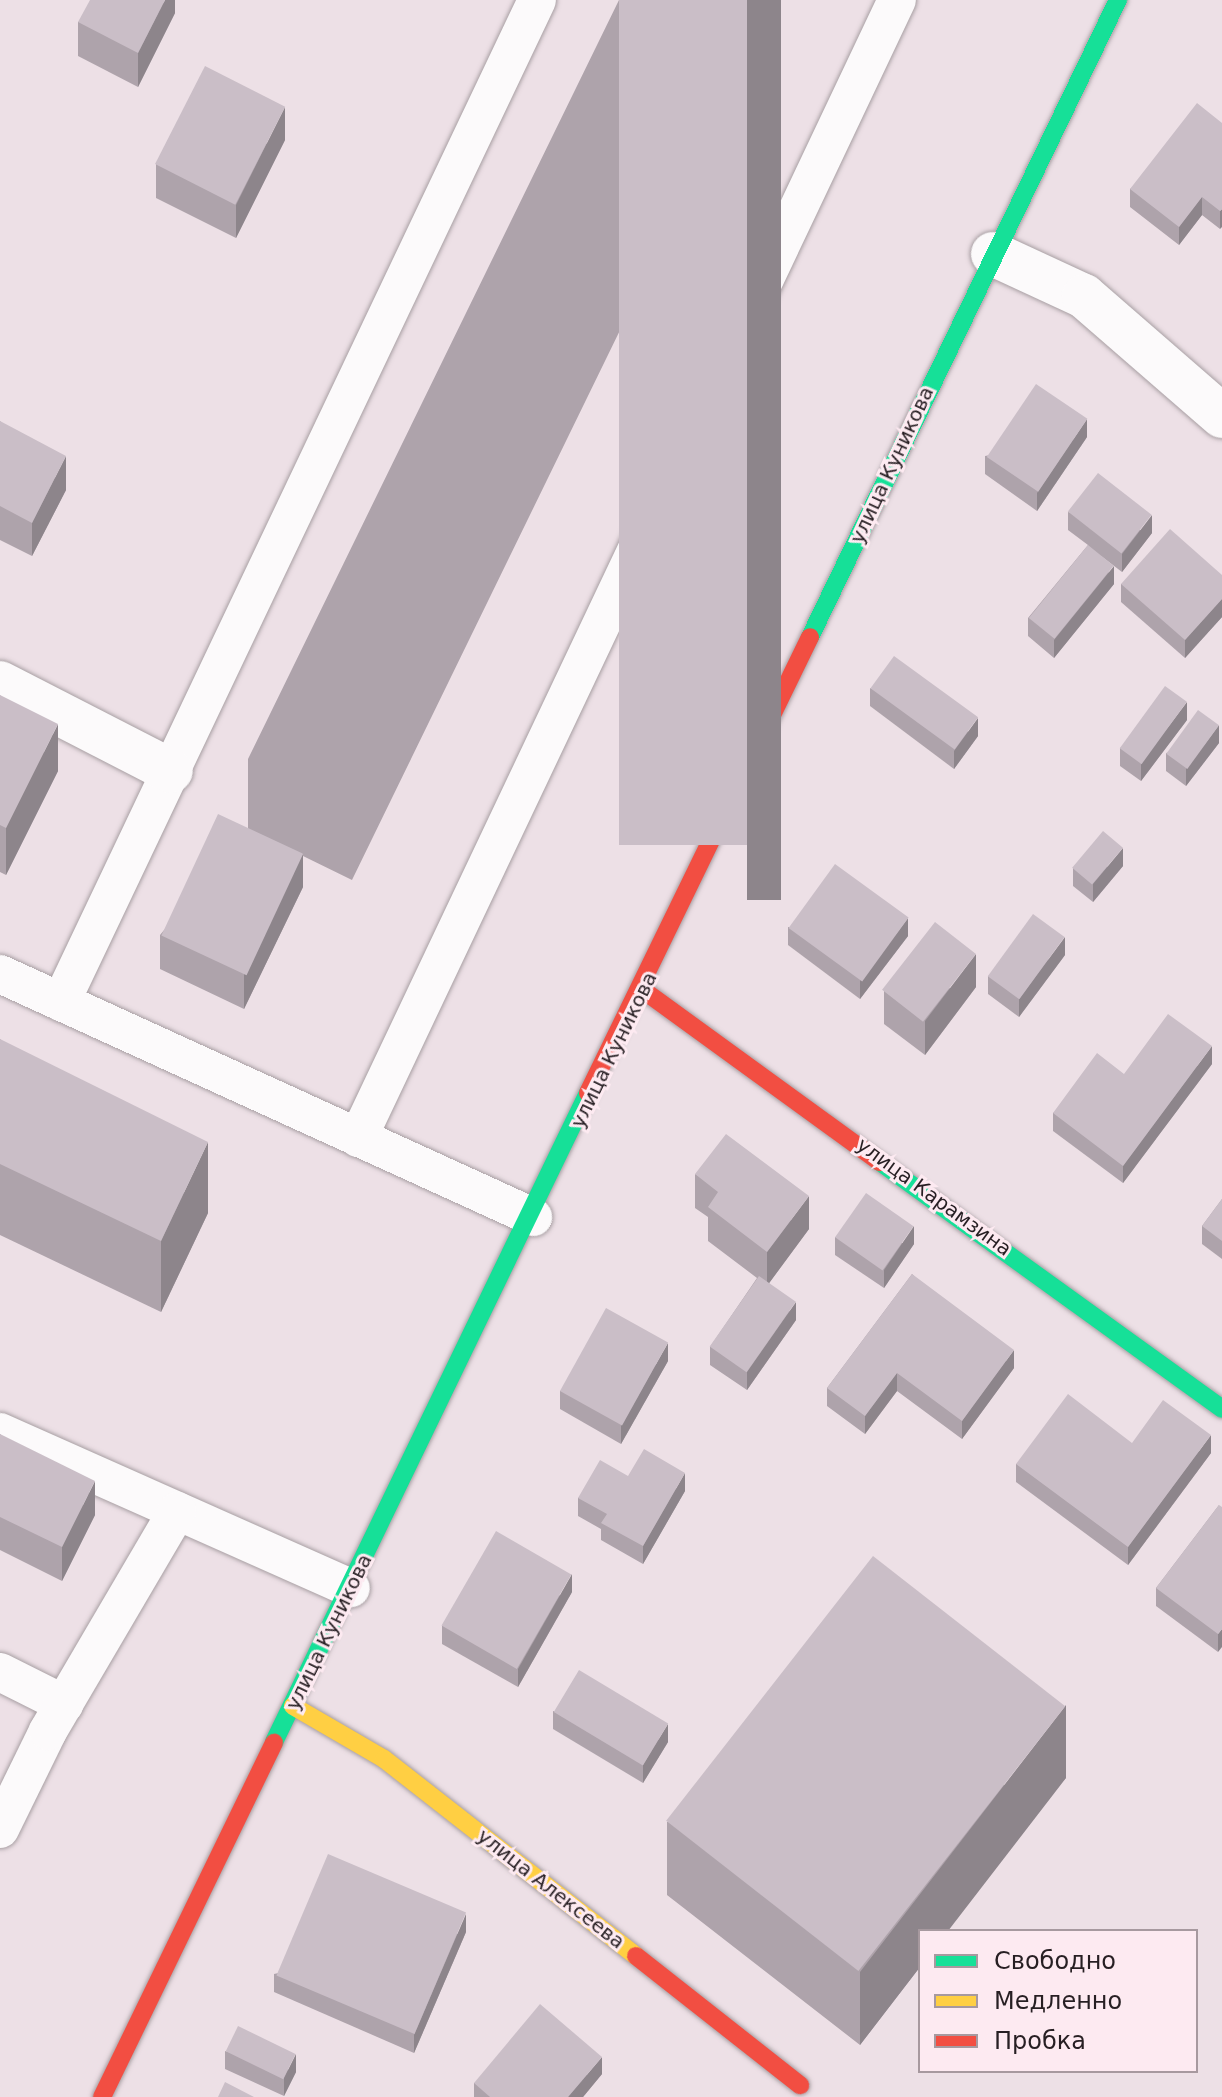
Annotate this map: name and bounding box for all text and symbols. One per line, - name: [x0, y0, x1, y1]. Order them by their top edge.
- street label: улица Куникова: [845, 383, 939, 547]
- street label: улица Куникова: [566, 968, 662, 1132]
- street label: улица Карамзина: [852, 1133, 1016, 1261]
- street label: улица Куникова: [281, 1550, 377, 1714]
- street label: улица Алексеева: [473, 1824, 629, 1954]
- legend: [918, 1929, 1198, 2073]
- text: Свободно: [994, 1947, 1116, 1975]
- text: Медленно: [994, 1987, 1122, 2015]
- text: Пробка: [994, 2027, 1086, 2055]

